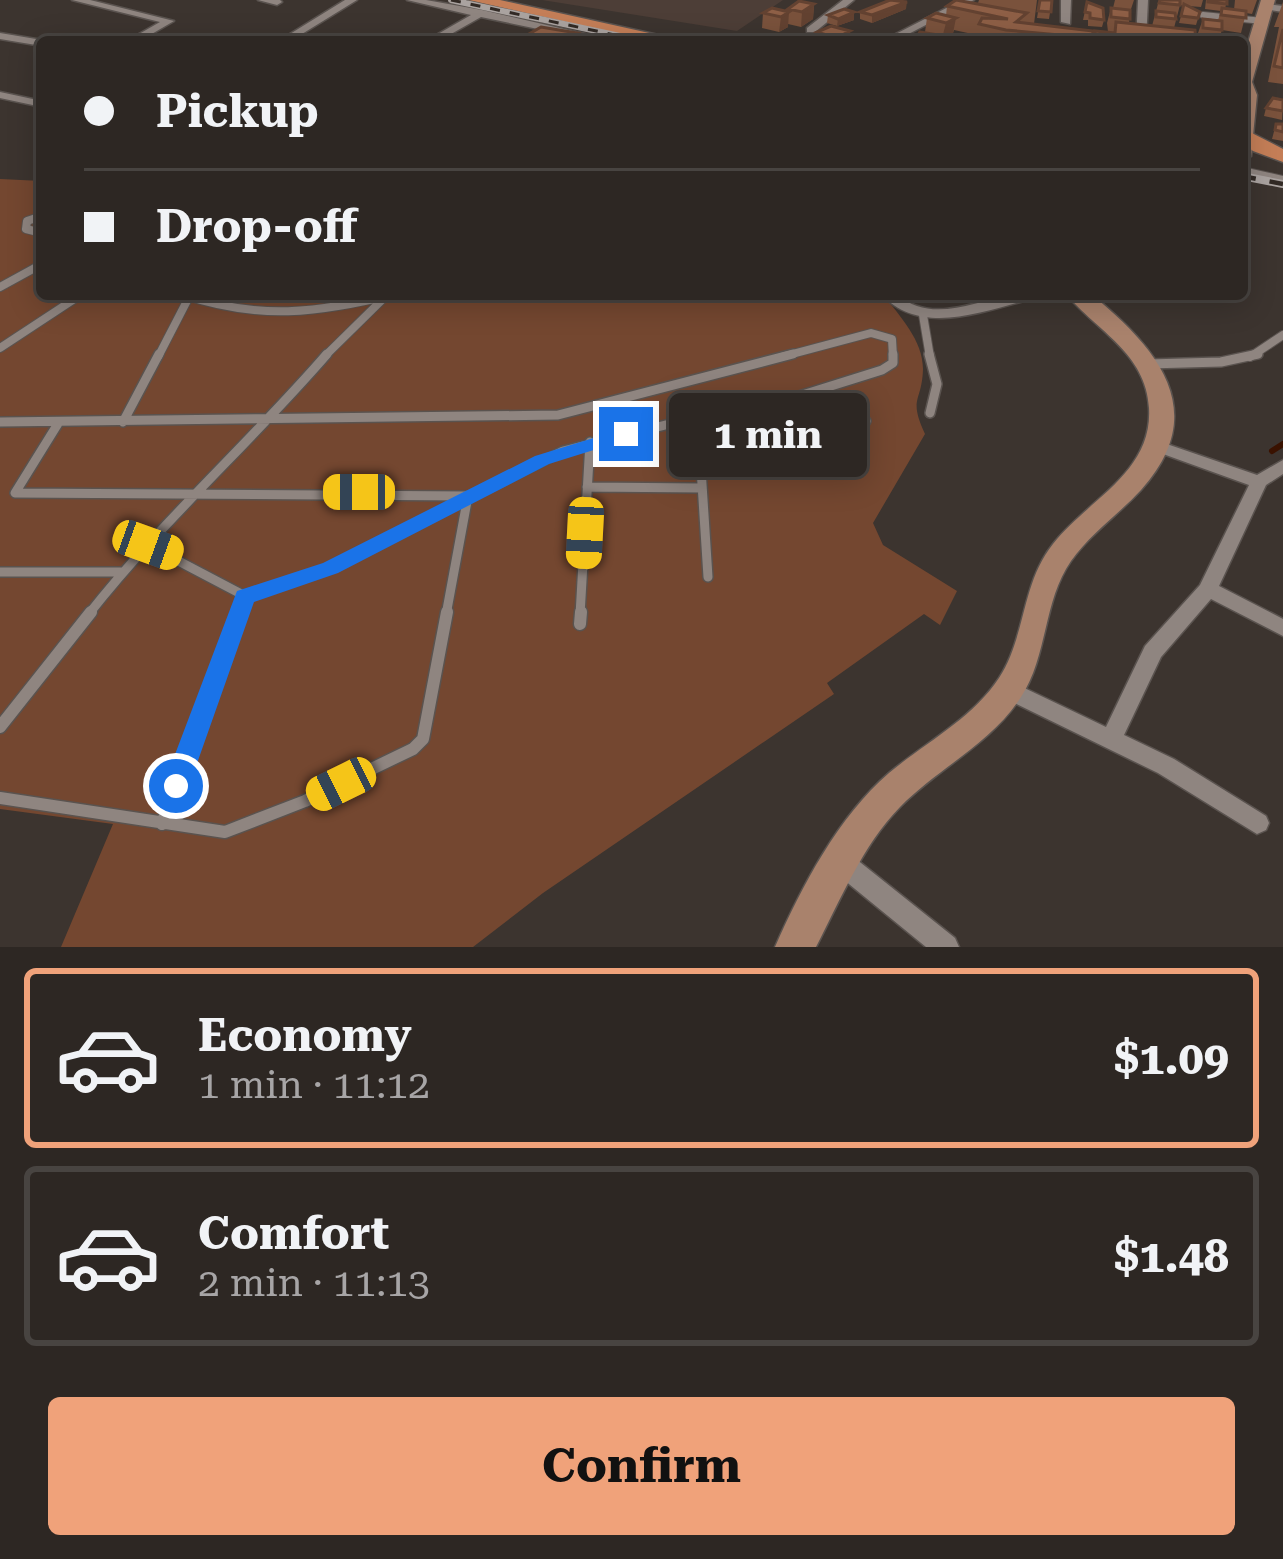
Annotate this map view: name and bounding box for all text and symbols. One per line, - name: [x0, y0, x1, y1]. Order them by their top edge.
- text: Pickup: [156, 85, 319, 138]
- text: Drop-off: [156, 200, 357, 253]
- callout: 1 min: [668, 392, 866, 476]
- route end: [599, 407, 653, 461]
- text: 1 min: [714, 412, 822, 458]
- car: [323, 474, 395, 510]
- car: [565, 496, 605, 570]
- car: [108, 516, 188, 574]
- car: [301, 752, 381, 816]
- route start: [149, 759, 203, 813]
- icon: car: [54, 1004, 162, 1112]
- text: Economy: [198, 1009, 412, 1062]
- text: $1.09: [1114, 1032, 1229, 1085]
- text: 1 min · 11:12: [198, 1062, 430, 1108]
- icon: car: [54, 1202, 162, 1310]
- text: Comfort: [198, 1207, 389, 1260]
- text: $1.48: [1114, 1230, 1229, 1283]
- text: 2 min · 11:13: [198, 1260, 430, 1306]
- button: Confirm: [48, 1397, 1235, 1535]

